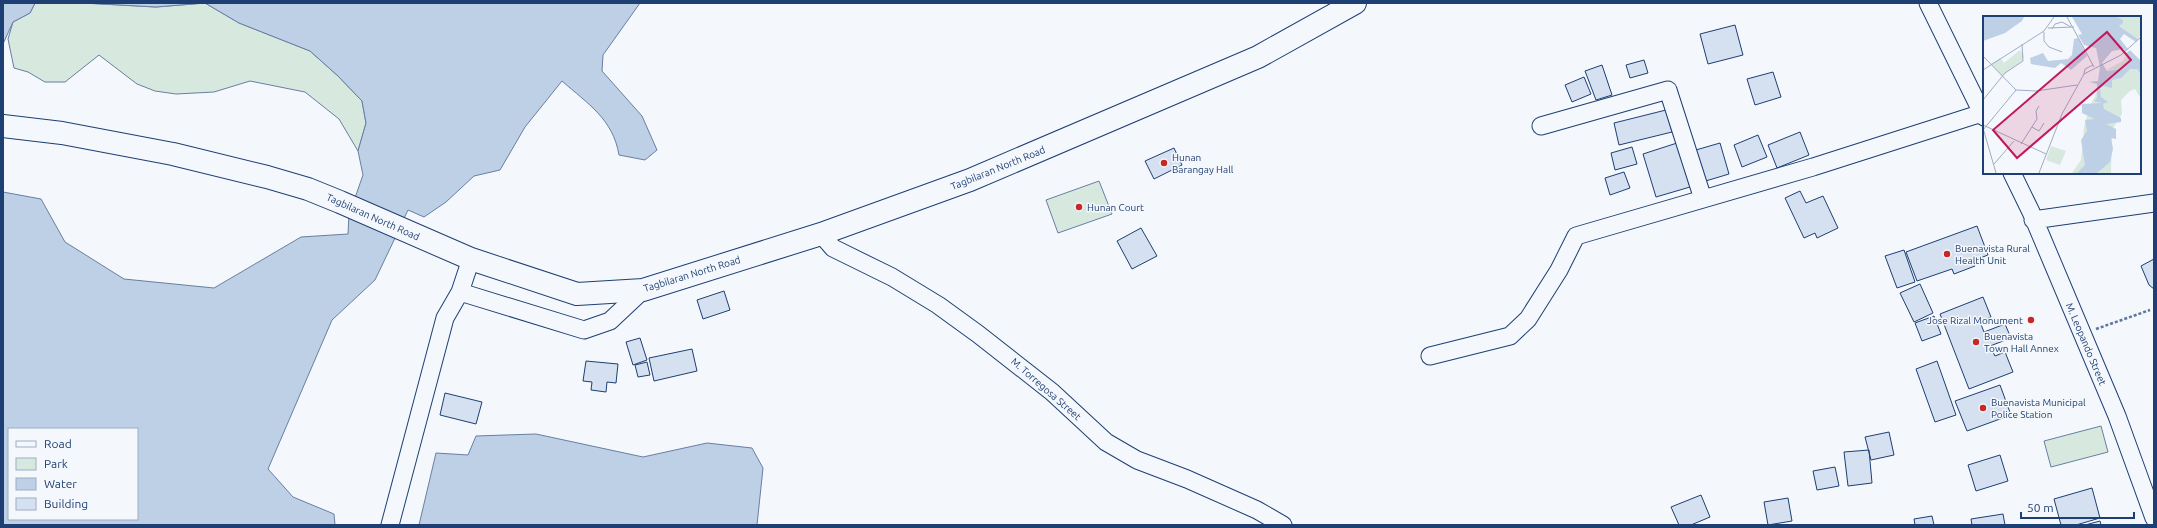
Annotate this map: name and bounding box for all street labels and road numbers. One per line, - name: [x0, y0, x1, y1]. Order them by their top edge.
- street label: Tagbilaran North Road: [949, 144, 1047, 192]
- street label: Tagbilaran North Road: [325, 191, 421, 243]
- street label: Tagbilaran North Road: [642, 254, 742, 294]
- street label: M. Leopando Street: [2064, 301, 2108, 387]
- street label: M. Torregosa Street: [1009, 356, 1083, 422]

